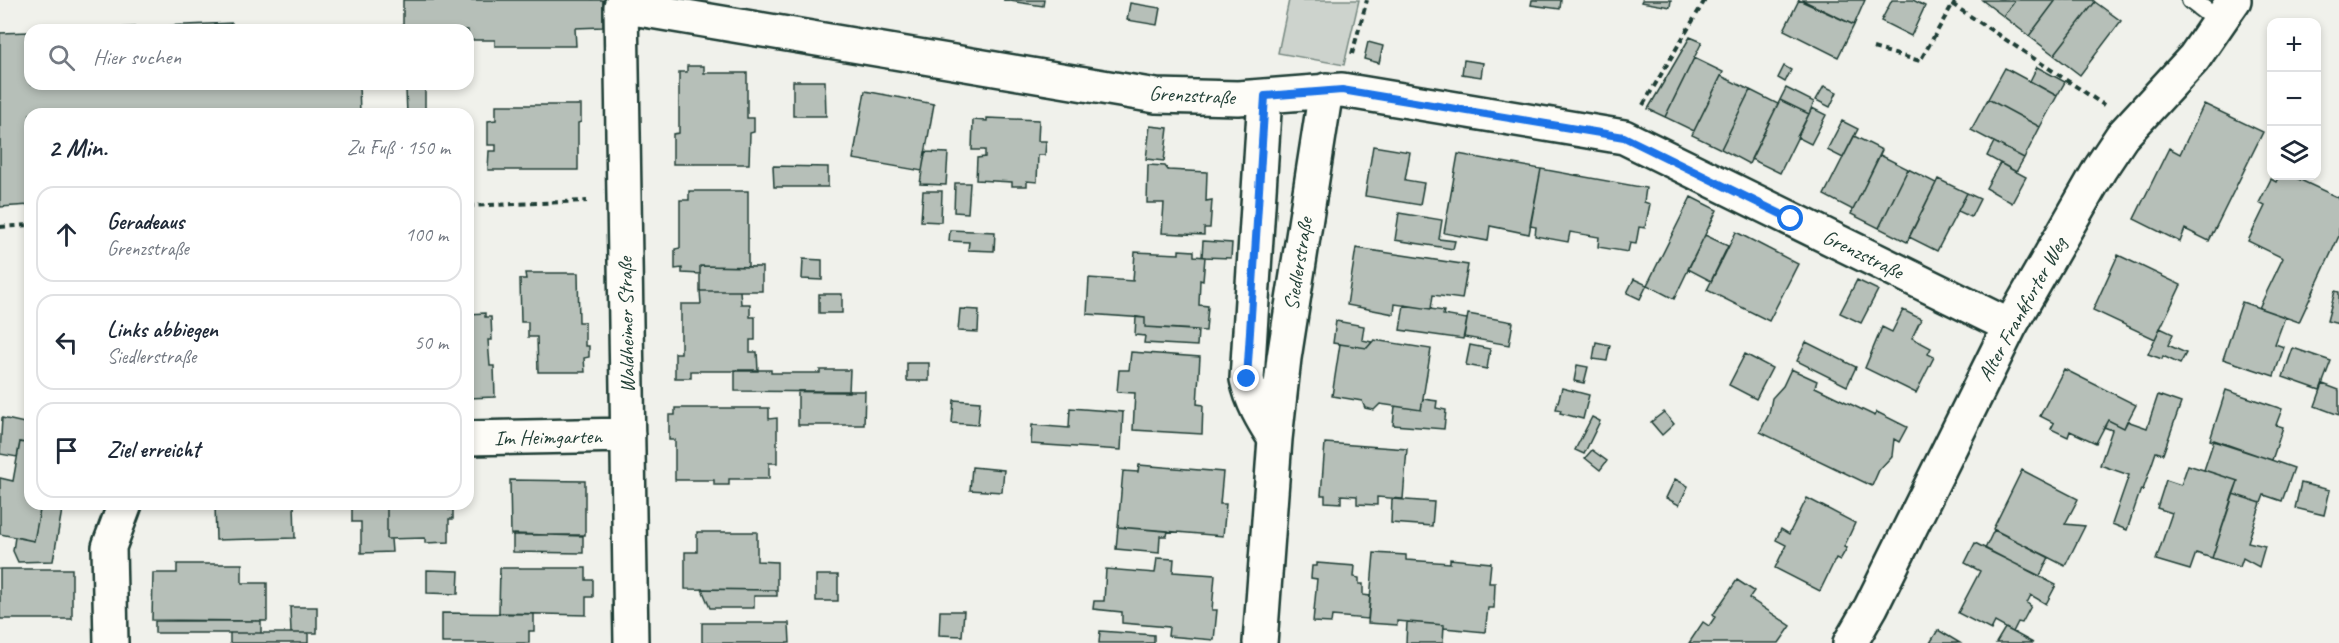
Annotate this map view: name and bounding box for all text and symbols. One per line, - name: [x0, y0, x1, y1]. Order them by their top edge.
- map controls: [2267, 18, 2321, 180]
- button: +: [2267, 18, 2321, 72]
- search box: [24, 24, 474, 90]
- icon: search: [45, 41, 78, 74]
- text: Hier suchen: [93, 43, 181, 71]
- button: −: [2267, 72, 2321, 126]
- street label: Grenzstraße: [1148, 80, 1238, 110]
- button: layers: [2267, 126, 2321, 180]
- text: 2 Min.: [48, 131, 107, 164]
- text: Zu Fuß · 150 m: [347, 135, 450, 160]
- route start: [1777, 205, 1803, 231]
- text: Geradeaus: [107, 208, 184, 236]
- street label: Siedlerstraße: [1278, 214, 1319, 312]
- icon: ahead: [50, 218, 83, 251]
- text: 100 m: [405, 222, 448, 247]
- street label: Grenzstraße: [1819, 223, 1909, 285]
- street label: Alter Frankfurter Weg: [1972, 231, 2073, 385]
- text: Grenzstraße: [107, 236, 189, 261]
- street label: Waldheimer Straße: [612, 255, 640, 393]
- text: Links abbiegen: [107, 316, 218, 344]
- icon: left: [50, 326, 83, 359]
- text: 50 m: [414, 330, 448, 355]
- text: Siedlerstraße: [107, 344, 196, 369]
- route end: [1233, 365, 1259, 391]
- street label: Im Heimgarten: [494, 423, 604, 451]
- icon: arrive: [50, 434, 83, 467]
- text: Ziel erreicht: [107, 436, 200, 464]

